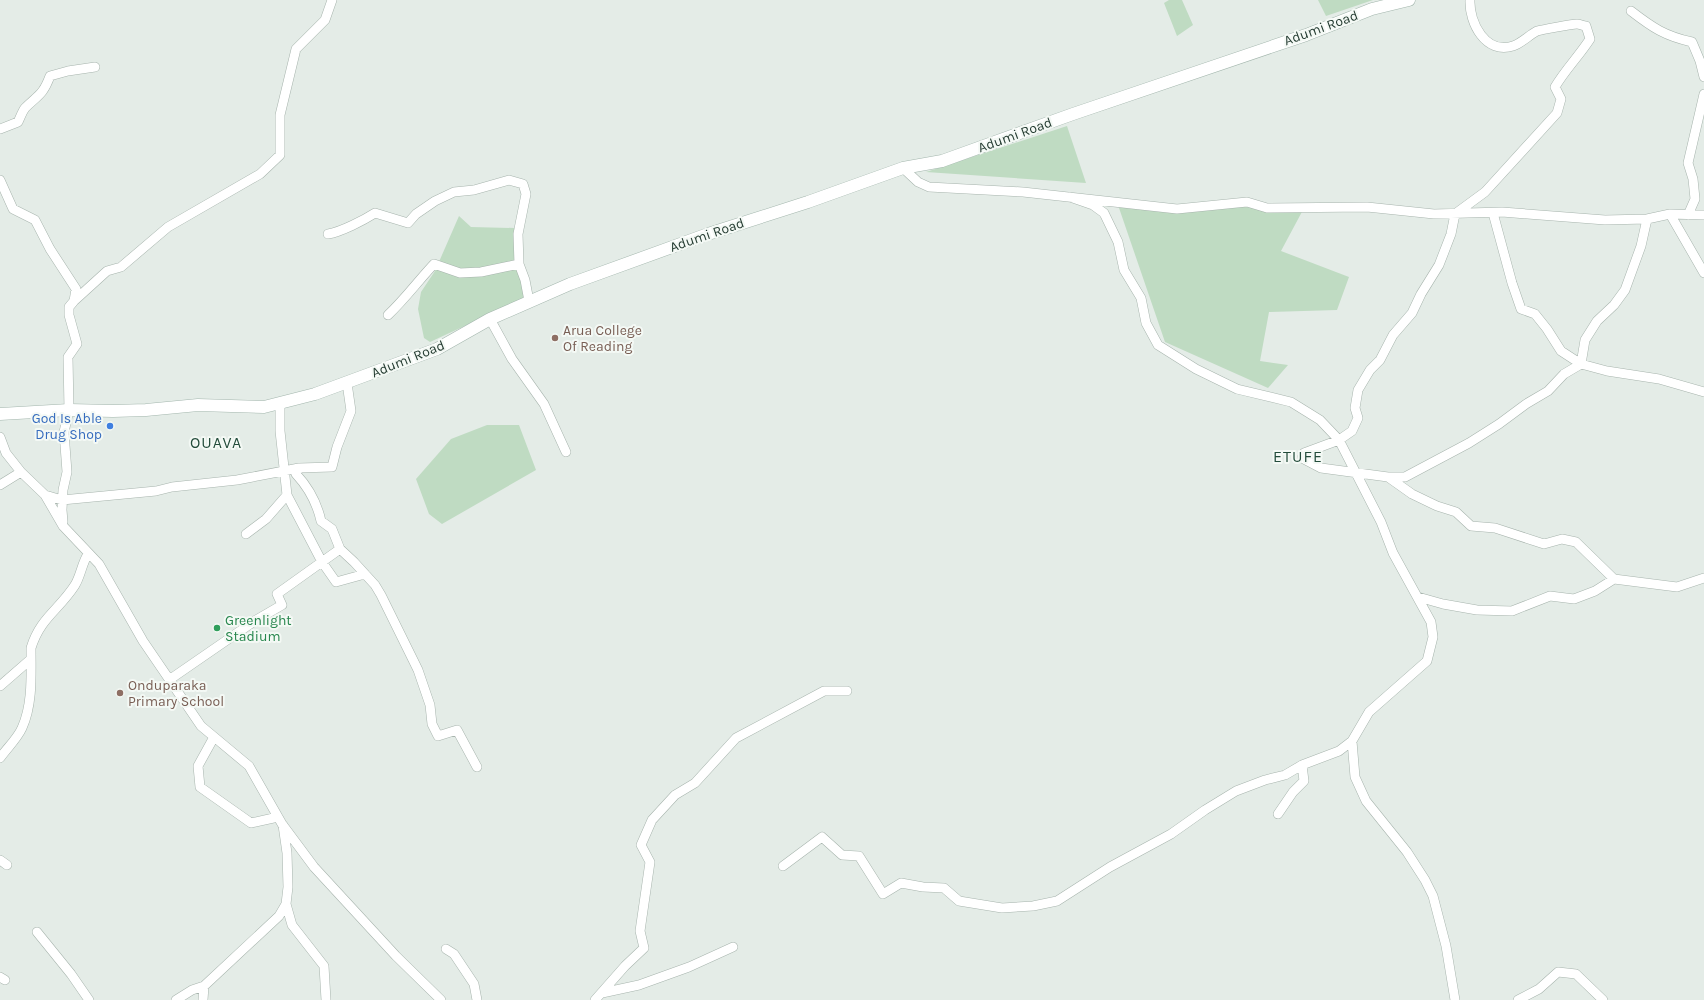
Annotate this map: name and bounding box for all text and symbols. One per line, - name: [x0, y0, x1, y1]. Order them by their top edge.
- street label: Adumi Road: [1282, 7, 1360, 49]
- street label: Adumi Road: [976, 114, 1054, 156]
- street label: Adumi Road: [668, 214, 746, 256]
- place label: Arua College Of Reading: [563, 322, 642, 355]
- marker: Arua College Of Reading: [550, 333, 560, 343]
- street label: Adumi Road: [369, 337, 447, 381]
- place label: God Is Able Drug Shop: [32, 410, 102, 443]
- marker: God Is Able Drug Shop: [105, 421, 115, 431]
- district label: OUAVA: [190, 433, 242, 452]
- district label: ETUFE: [1273, 447, 1323, 466]
- place label: Greenlight Stadium: [225, 612, 292, 645]
- marker: Greenlight Stadium: [212, 623, 222, 633]
- place label: Onduparaka Primary School: [128, 677, 224, 710]
- marker: Onduparaka Primary School: [115, 688, 125, 698]

